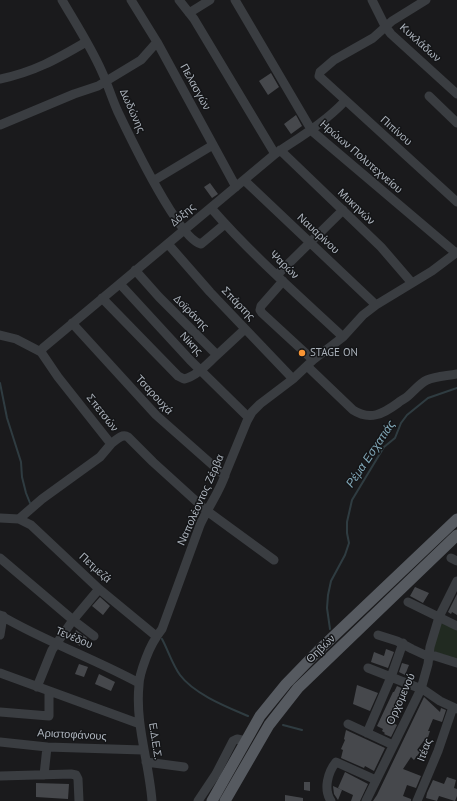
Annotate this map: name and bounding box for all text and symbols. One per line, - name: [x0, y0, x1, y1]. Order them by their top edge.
- street label: Κυκλάδων: [397, 21, 443, 65]
- street label: Πελασγών: [177, 62, 213, 112]
- street label: Δωδώνης: [117, 87, 147, 135]
- street label: Πιπίνου: [378, 113, 414, 149]
- street label: Ηρώων Πολυτεχνείου: [317, 118, 405, 196]
- street label: Μυκηνών: [335, 186, 377, 228]
- street label: Δόξης: [168, 201, 198, 229]
- street label: Ναυαρίνου: [294, 211, 342, 257]
- street label: Ψαρών: [267, 248, 301, 282]
- street label: Σπάρτης: [219, 284, 257, 324]
- street label: Δοϊράνης: [171, 293, 211, 333]
- street label: Νίκης: [177, 330, 205, 358]
- place label: STAGE ON: [310, 346, 358, 360]
- marker: STAGE ON: [297, 348, 307, 358]
- street label: Τσαρουχά: [133, 373, 175, 417]
- street label: Σπετσών: [83, 392, 121, 434]
- water label: Ρέμα Εσχατιάς: [343, 418, 399, 490]
- street label: Ναπολέοντος Ζέρβα: [175, 452, 227, 548]
- street label: Πετμεζά: [76, 550, 114, 586]
- street label: Τενέδου: [53, 624, 95, 652]
- street label: Θηβών: [304, 632, 338, 666]
- street label: Ορχομενού: [384, 671, 418, 727]
- street label: Ε.Δ.Ε.Σ.: [146, 722, 164, 760]
- street label: Αριστοφάνους: [37, 727, 107, 743]
- street label: Ιτέας: [415, 736, 435, 764]

